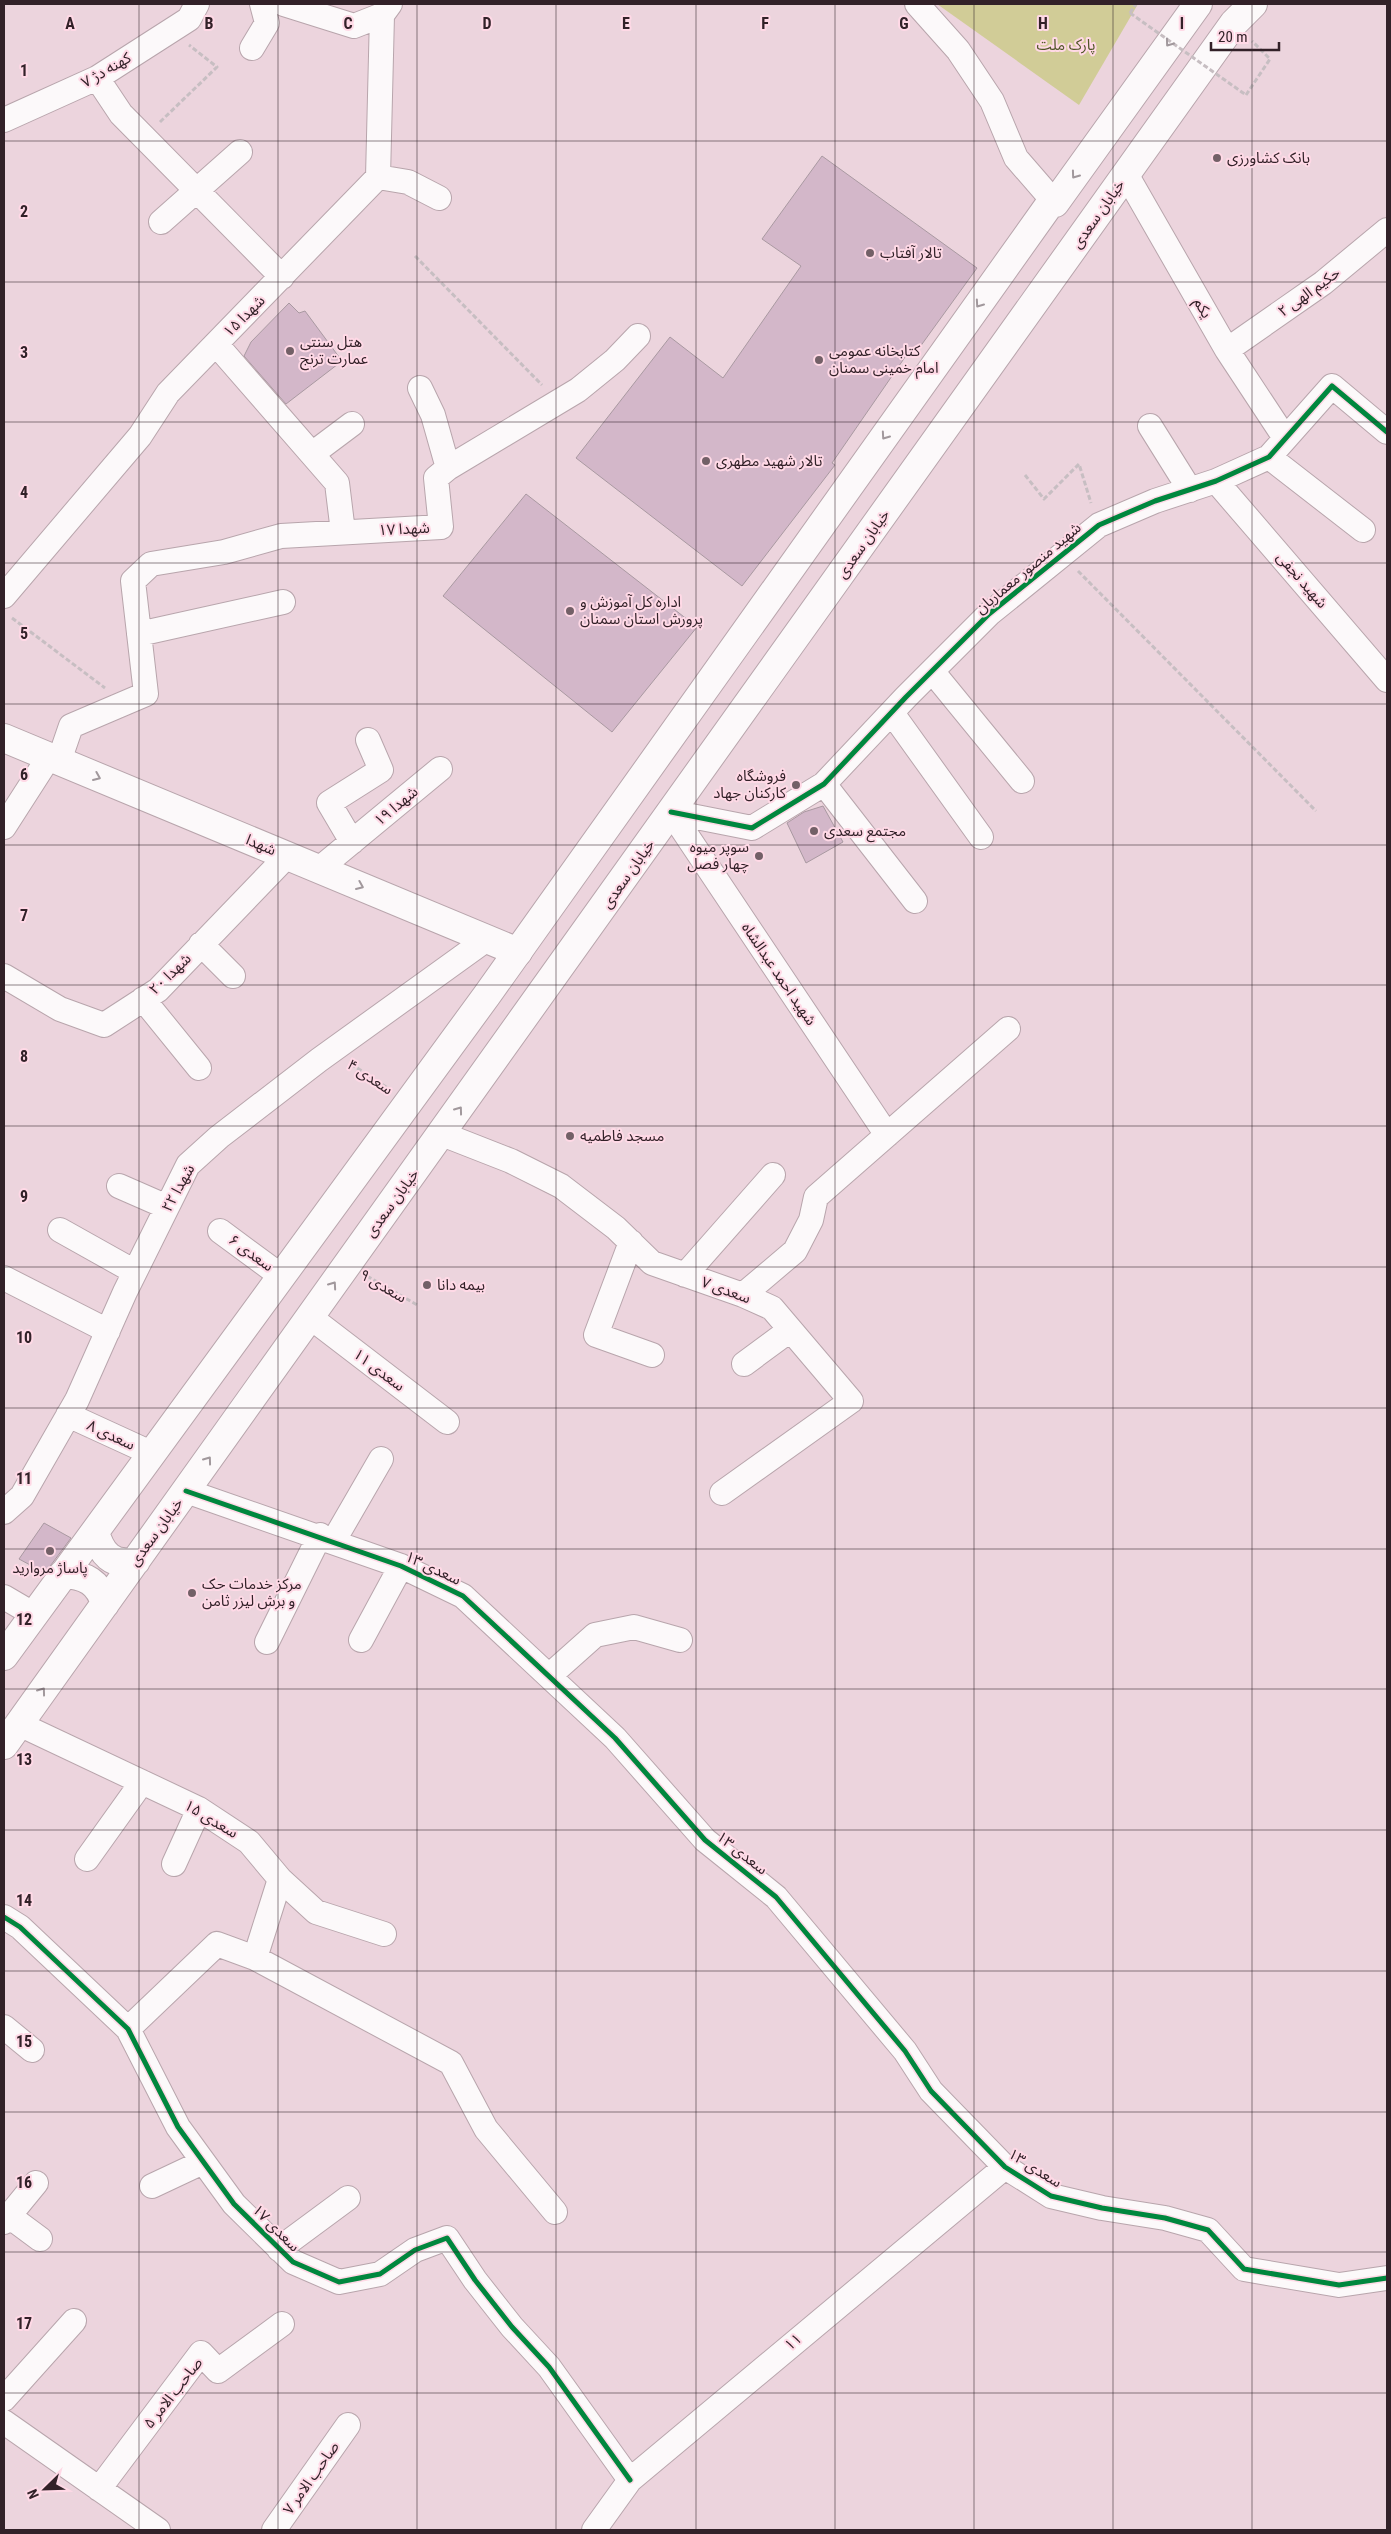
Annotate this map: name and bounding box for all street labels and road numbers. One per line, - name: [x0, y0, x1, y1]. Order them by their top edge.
- street label: کهنه دژ ۷: [78, 48, 135, 91]
- street label: خیابان سعدی: [1068, 176, 1128, 252]
- street label: حکیم الهی ۲: [1275, 263, 1345, 322]
- street label: شهدا ۱۵: [219, 291, 269, 341]
- street label: یکم: [1188, 295, 1216, 322]
- street label: خیابان سعدی: [833, 506, 893, 582]
- street label: شهید منصور معماریان: [971, 518, 1085, 618]
- street label: شهدا ۱۷: [378, 519, 430, 539]
- street label: شهید نجفی: [1273, 548, 1331, 612]
- street label: شهدا ۱۹: [370, 782, 422, 829]
- street label: شهدا: [243, 831, 279, 859]
- street label: خیابان سعدی: [598, 836, 658, 912]
- street label: شهید احمد عبدالشاه: [738, 919, 820, 1029]
- street label: شهدا ۲۰: [145, 949, 195, 998]
- street label: سعدی ۴: [344, 1056, 396, 1099]
- street label: شهدا ۲۲: [158, 1161, 198, 1215]
- street label: خیابان سعدی: [361, 1165, 423, 1241]
- street label: سعدی ۶: [225, 1231, 277, 1275]
- street label: سعدی ۹: [356, 1265, 410, 1307]
- street label: سعدی ۷: [699, 1273, 753, 1307]
- street label: سعدی ۱۱: [350, 1345, 408, 1395]
- street label: سعدی ۸: [84, 1416, 138, 1454]
- street label: خیابان سعدی: [125, 1494, 187, 1570]
- street label: سعدی ۱۳: [402, 1547, 464, 1589]
- street label: سعدی ۱۵: [181, 1796, 241, 1842]
- street label: سعدی ۱۳: [713, 1828, 771, 1879]
- street label: سعدی ۱۳: [1005, 2145, 1065, 2192]
- street label: سعدی ۱۷: [249, 2201, 304, 2256]
- street label: ۱۱: [781, 2330, 805, 2354]
- street label: صاحب الامر ۵: [140, 2354, 206, 2432]
- street label: صاحب الامر ۷: [279, 2438, 343, 2518]

